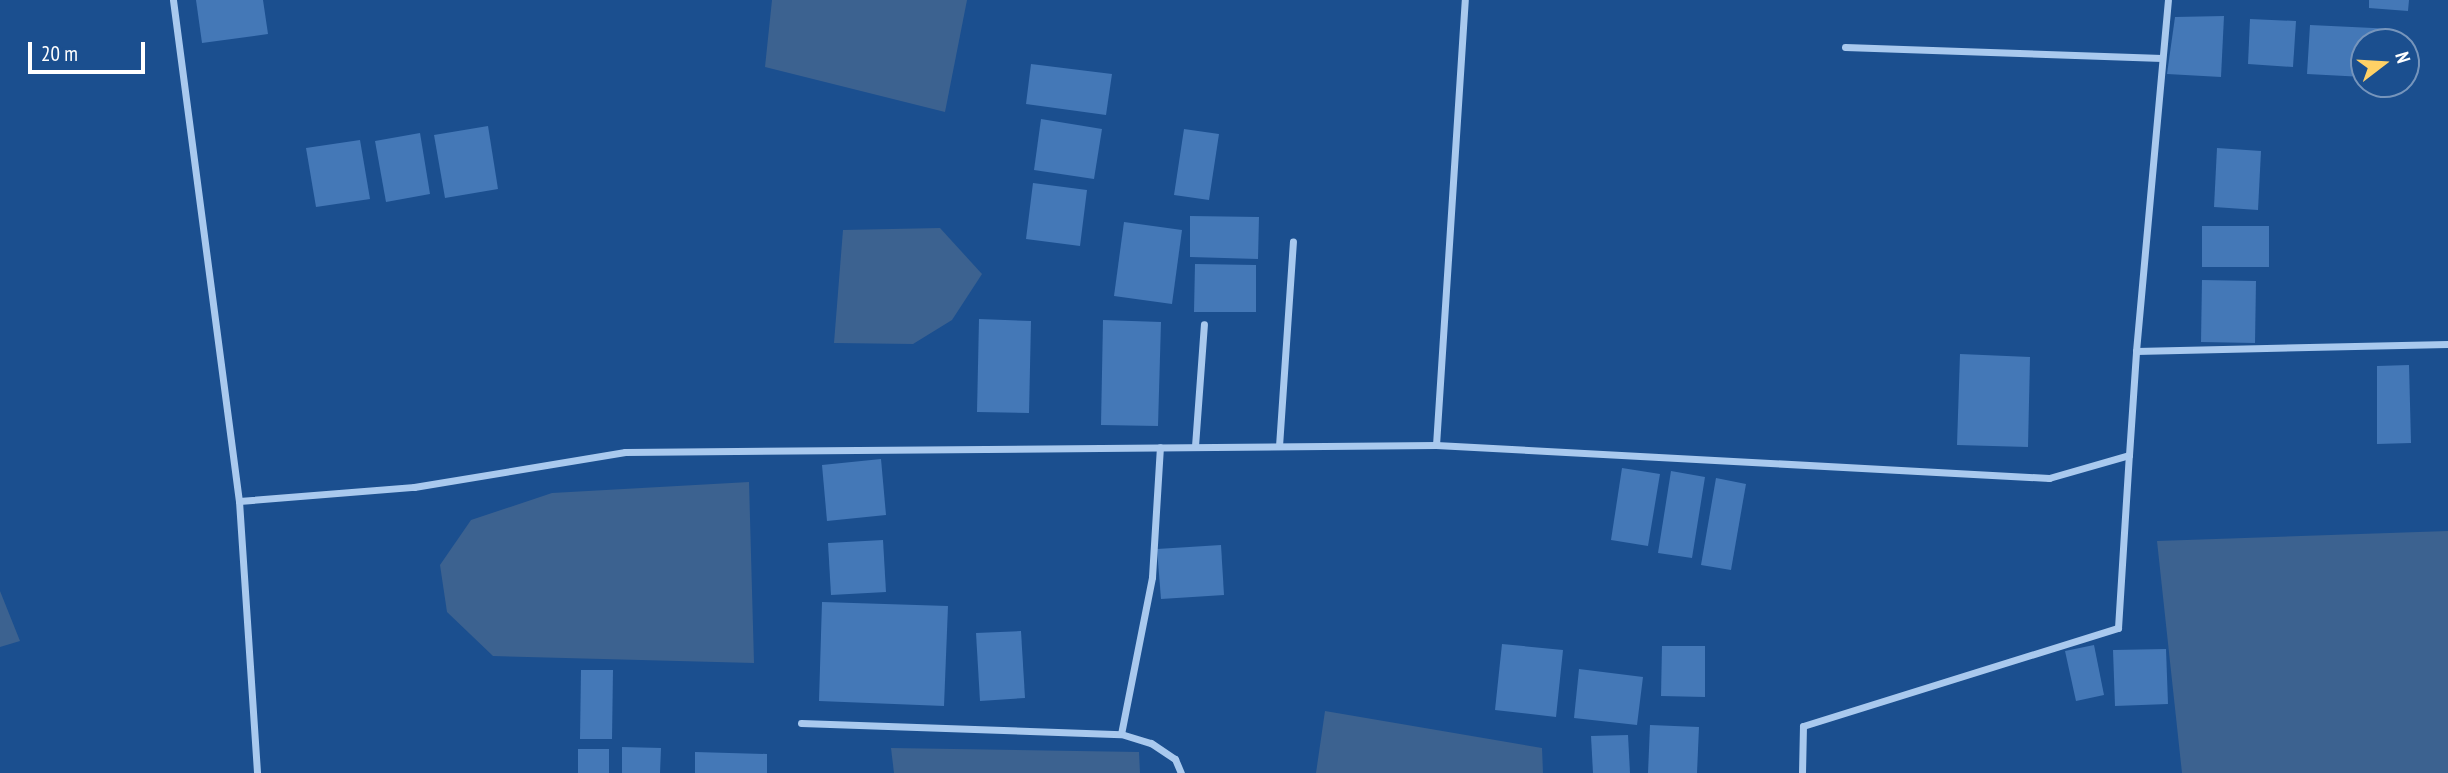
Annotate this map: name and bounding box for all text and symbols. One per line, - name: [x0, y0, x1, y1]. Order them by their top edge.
- scale bar: [32, 28, 149, 72]
- north arrow: [2350, 28, 2420, 98]
- text: 20 m: [41, 40, 78, 67]
- text: N: [2390, 49, 2416, 66]

